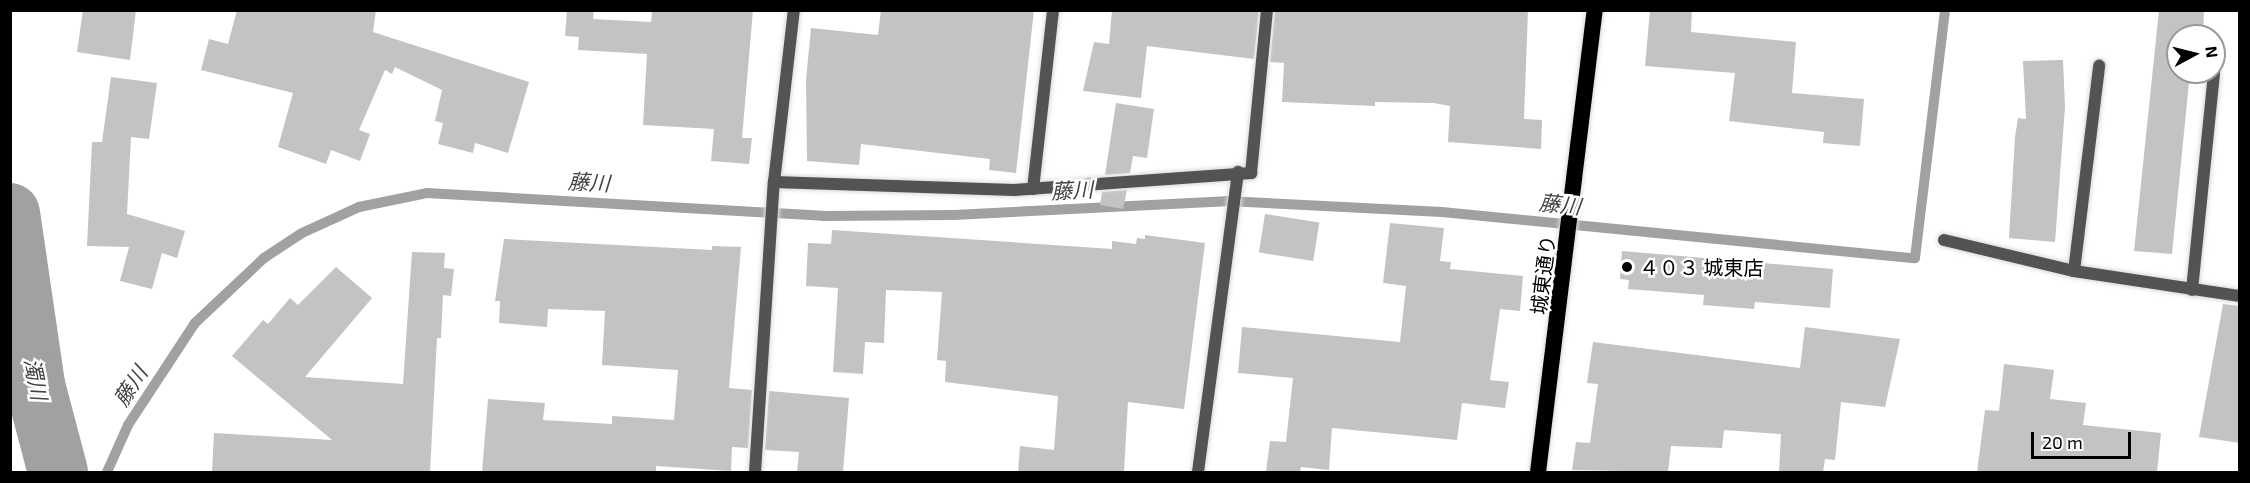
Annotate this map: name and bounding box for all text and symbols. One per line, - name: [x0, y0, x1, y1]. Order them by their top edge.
- north arrow: [2166, 24, 2226, 84]
- text: N: [2202, 45, 2223, 59]
- water label: 藤川: [567, 168, 611, 196]
- water label: 藤川: [1050, 176, 1094, 204]
- water label: 藤川: [1538, 189, 1582, 219]
- street label: 城東通り: [1526, 234, 1560, 316]
- place label: ４０３ 城東店: [1639, 255, 1763, 279]
- marker: ４０３ 城東店: [1620, 260, 1634, 274]
- water label: 濁川: [20, 356, 52, 402]
- water label: 藤川: [108, 362, 152, 410]
- scale bar: [2034, 420, 2134, 458]
- text: 20 m: [2042, 431, 2083, 453]

